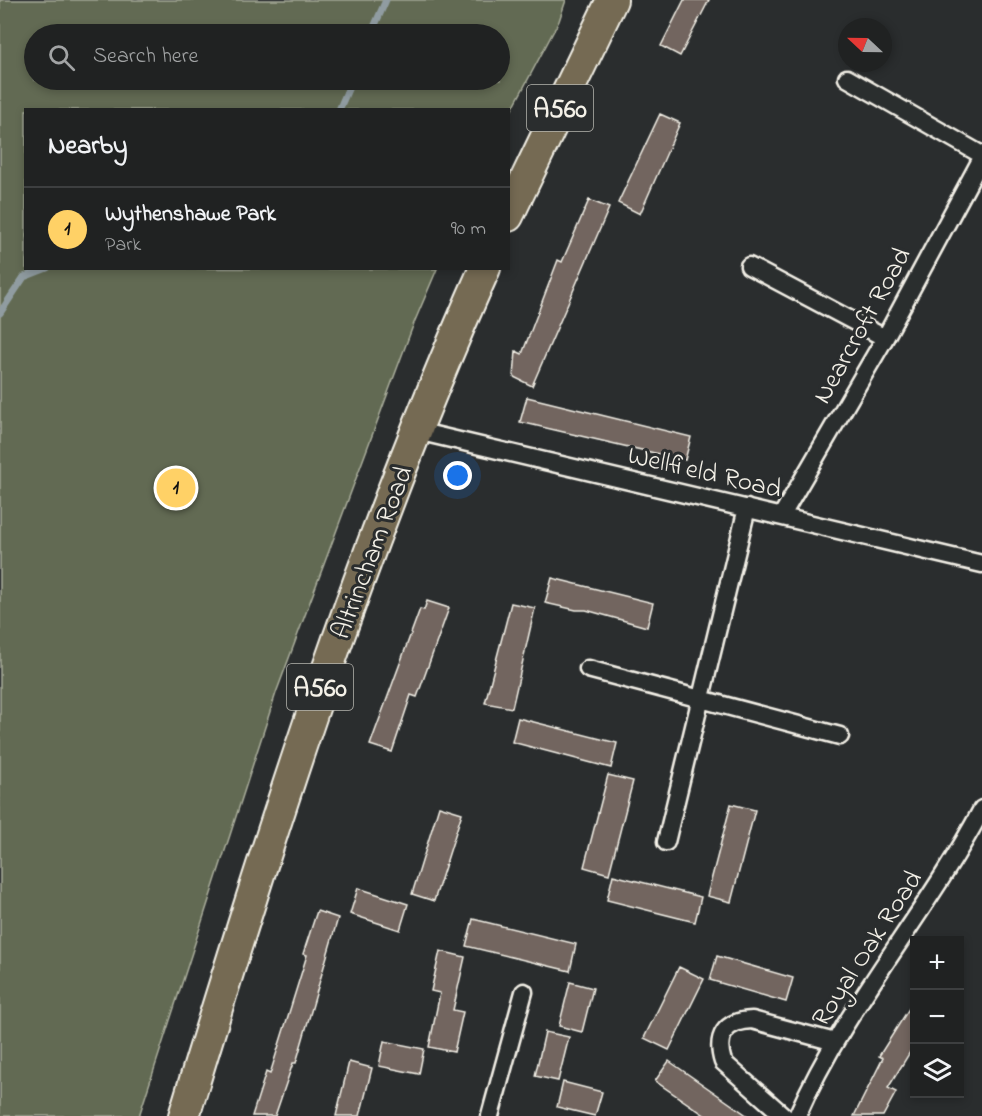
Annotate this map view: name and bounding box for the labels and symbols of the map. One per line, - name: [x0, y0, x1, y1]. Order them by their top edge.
- north arrow: [838, 18, 892, 72]
- road number: A560: [527, 85, 593, 131]
- street label: Nearcroft Road: [804, 241, 922, 412]
- street label: Wellfield Road: [624, 437, 785, 510]
- street label: Altrincham Road: [322, 461, 424, 645]
- your location: [443, 461, 472, 490]
- pin: 1: [156, 466, 195, 510]
- road number: A560: [287, 664, 353, 710]
- street label: Royal Oak Road: [803, 863, 933, 1035]

